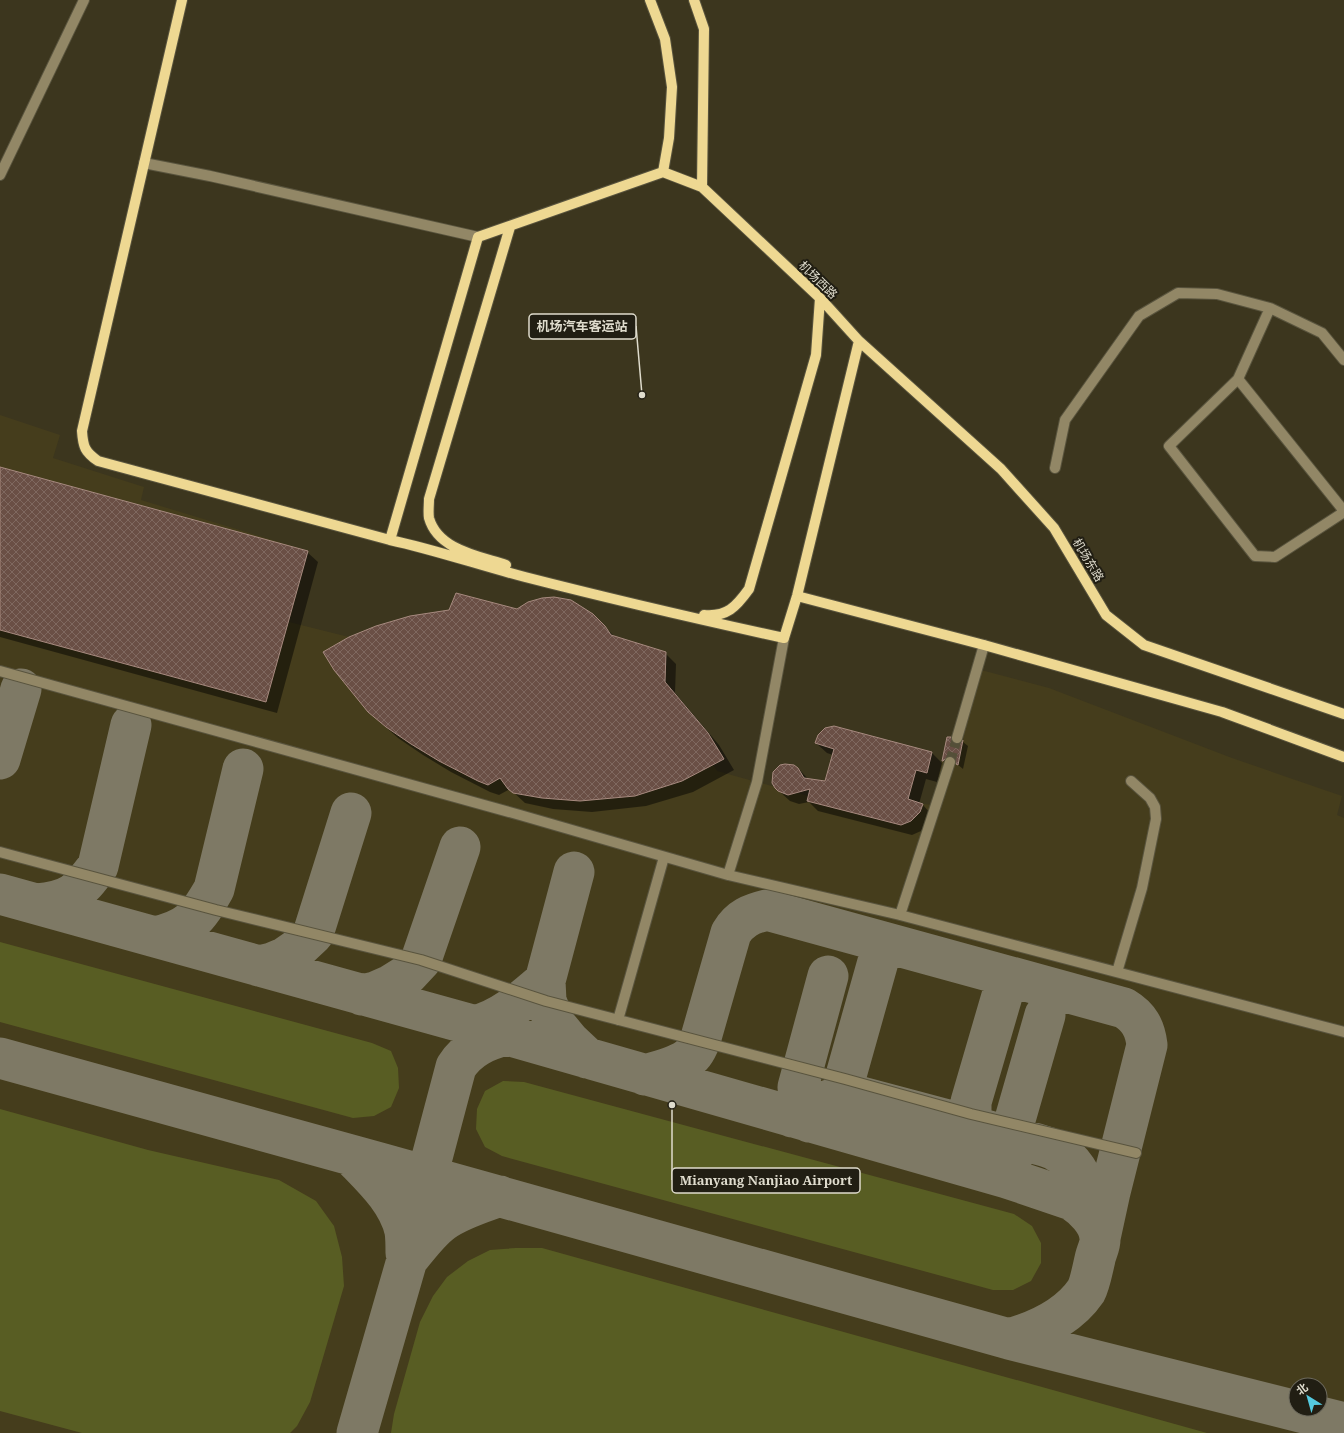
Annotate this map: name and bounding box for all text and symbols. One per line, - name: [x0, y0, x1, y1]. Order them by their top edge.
- street label: 机场西路: [795, 257, 842, 302]
- callout: 机场汽车客运站: [529, 314, 636, 339]
- text: 机场汽车客运站: [536, 317, 628, 335]
- street label: 机场东路: [1069, 535, 1108, 585]
- callout: Mianyang Nanjiao Airport: [672, 1168, 860, 1193]
- text: Mianyang Nanjiao Airport: [680, 1171, 852, 1189]
- north arrow: [1288, 1377, 1328, 1417]
- text: 北: [1293, 1379, 1311, 1398]

